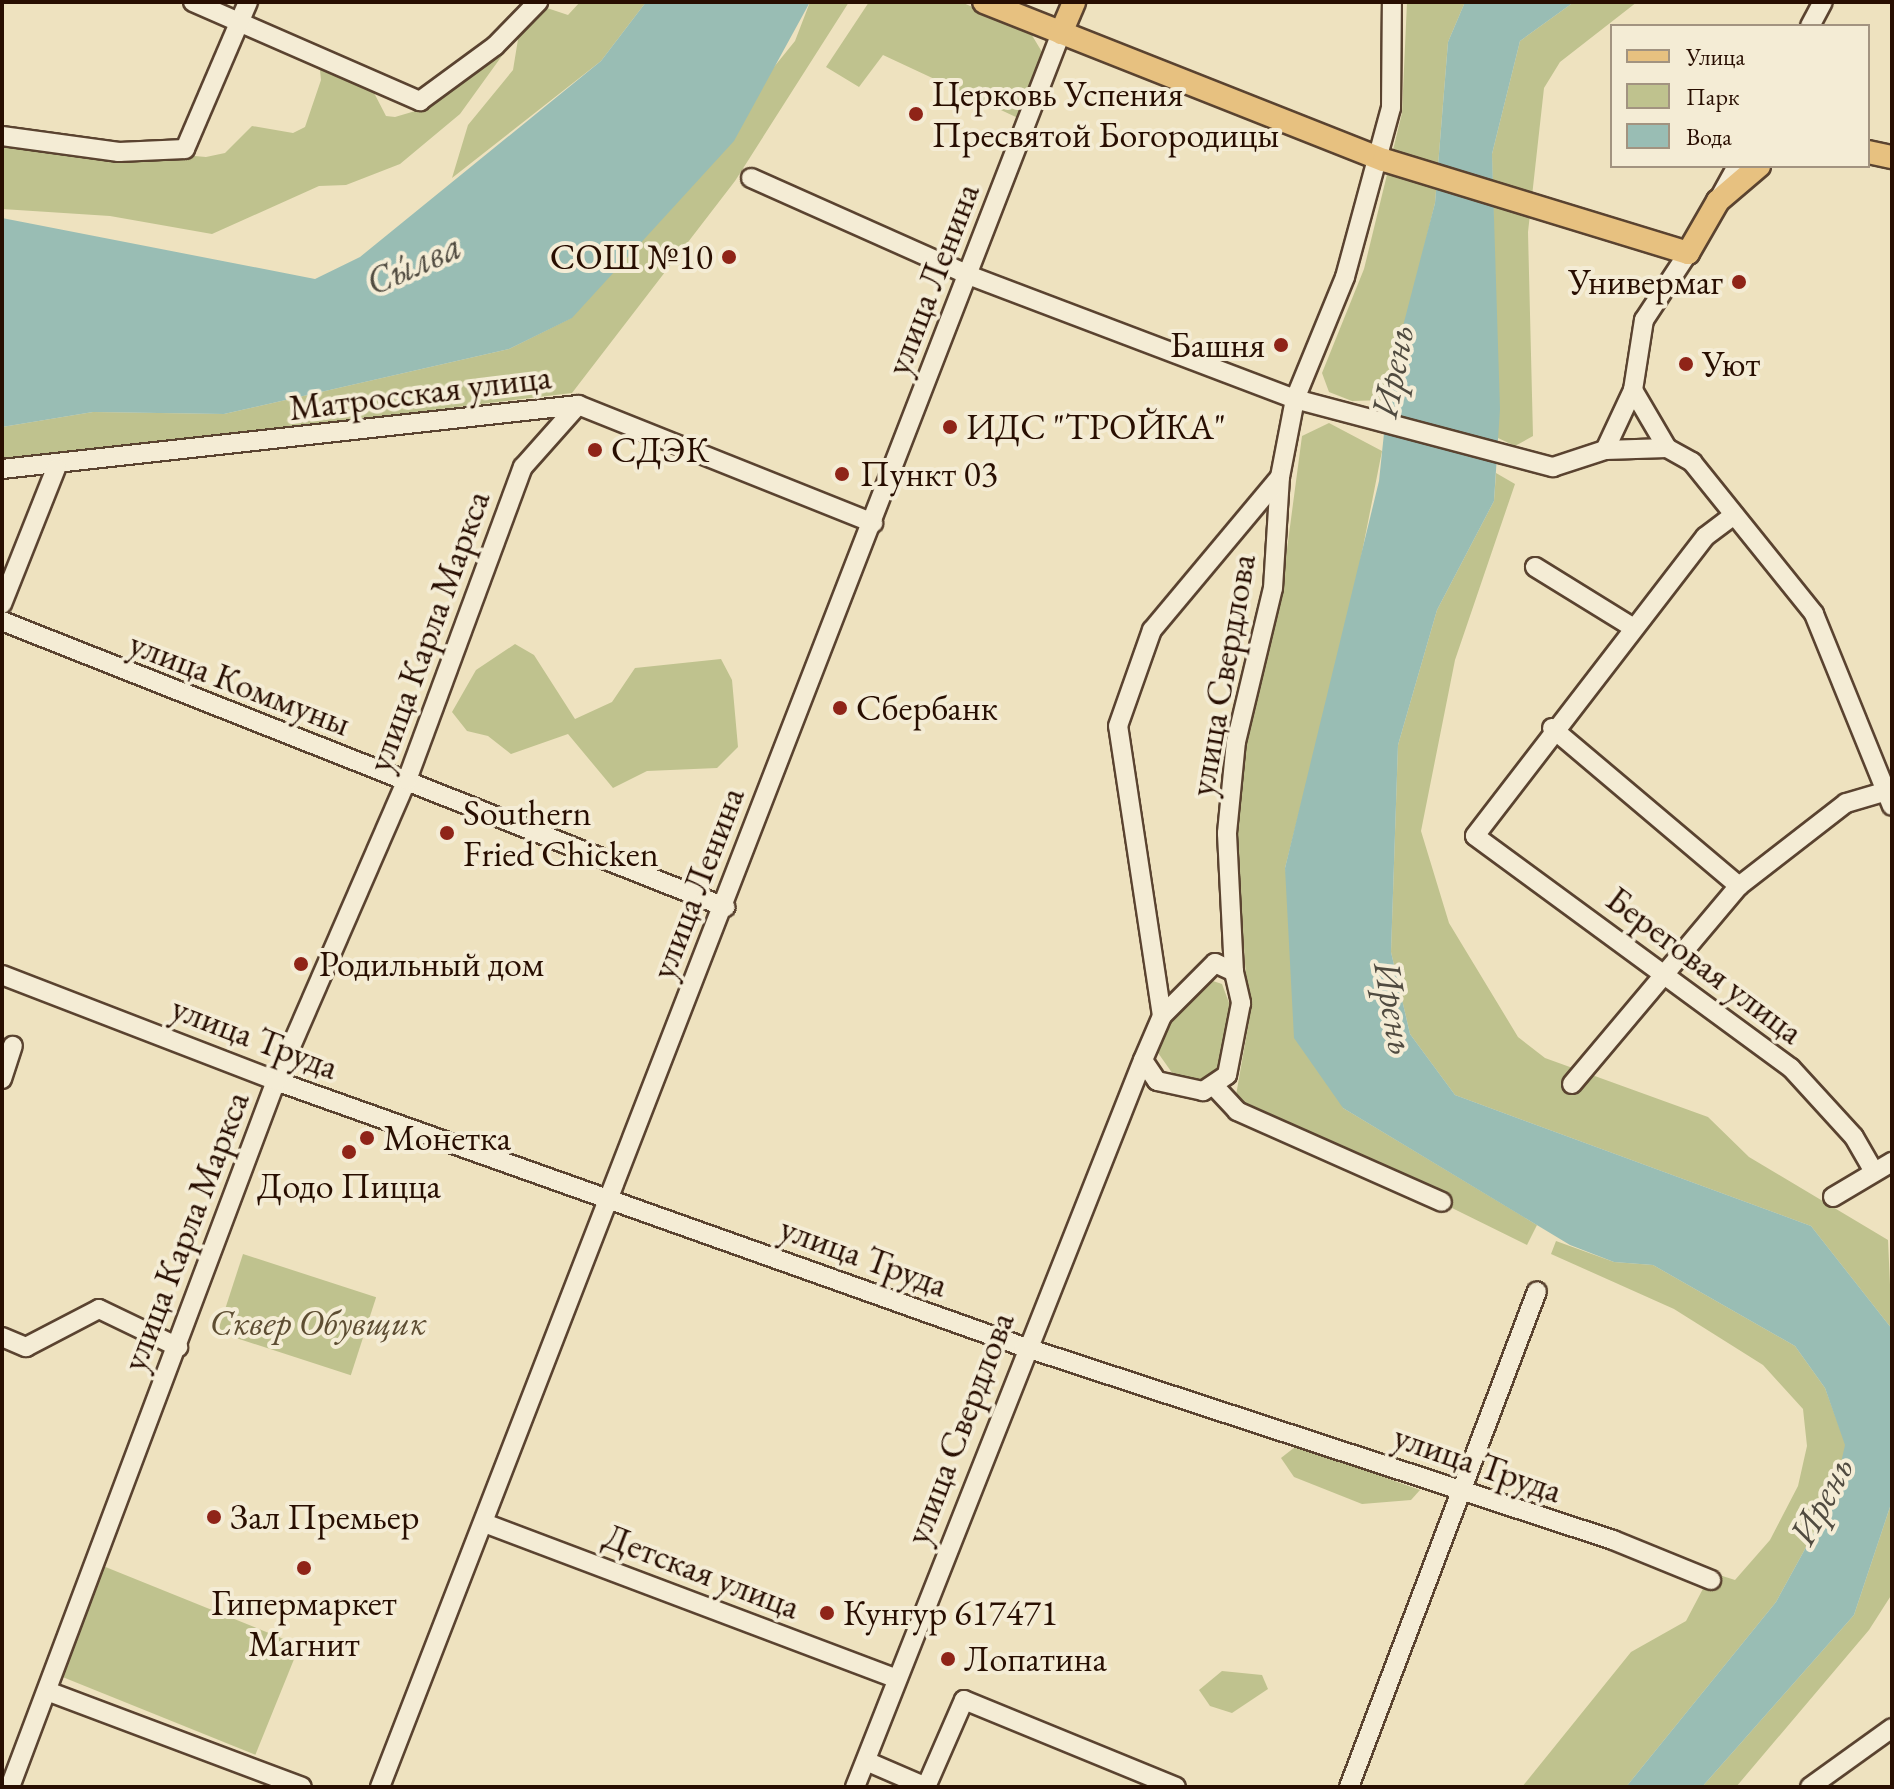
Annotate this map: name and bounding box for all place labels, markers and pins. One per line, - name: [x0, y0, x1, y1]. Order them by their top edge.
- place label: Церковь Успения Пресвятой Богородицы: [932, 71, 1279, 156]
- marker: Церковь Успения Пресвятой Богородицы: [907, 105, 925, 123]
- place label: СОШ №10: [550, 235, 713, 279]
- marker: СОШ №10: [720, 248, 738, 266]
- place label: Универмаг: [1568, 260, 1723, 304]
- marker: Универмаг: [1730, 273, 1748, 291]
- place label: Башня: [1170, 323, 1265, 367]
- marker: Башня: [1272, 336, 1290, 354]
- place label: Уют: [1702, 342, 1760, 386]
- marker: Уют: [1677, 355, 1695, 373]
- place label: ИДС "ТРОЙКА": [966, 405, 1226, 449]
- marker: ИДС "ТРОЙКА": [941, 418, 959, 436]
- place label: СДЭК: [611, 428, 709, 472]
- marker: СДЭК: [586, 441, 604, 459]
- place label: Пункт 03: [860, 452, 998, 496]
- marker: Пункт 03: [831, 463, 853, 485]
- place label: Сбербанк: [856, 686, 998, 730]
- marker: Сбербанк: [831, 699, 849, 717]
- place label: Southern Fried Chicken: [463, 790, 659, 875]
- marker: Southern Fried Chicken: [438, 824, 456, 842]
- place label: Родильный дом: [319, 942, 544, 986]
- marker: Родильный дом: [290, 953, 312, 975]
- place label: Монетка: [383, 1116, 511, 1160]
- marker: Монетка: [358, 1129, 376, 1147]
- marker: Додо Пицца: [340, 1143, 358, 1161]
- place label: Додо Пицца: [257, 1164, 441, 1208]
- place label: Зал Премьер: [230, 1495, 420, 1539]
- marker: Зал Премьер: [205, 1508, 223, 1526]
- marker: Гипермаркет Магнит: [295, 1559, 313, 1577]
- place label: Гипермаркет Магнит: [211, 1580, 397, 1665]
- place label: Кунгур 617471: [843, 1591, 1058, 1635]
- marker: Кунгур 617471: [818, 1604, 836, 1622]
- place label: Лопатина: [964, 1637, 1107, 1681]
- marker: Лопатина: [939, 1650, 957, 1668]

